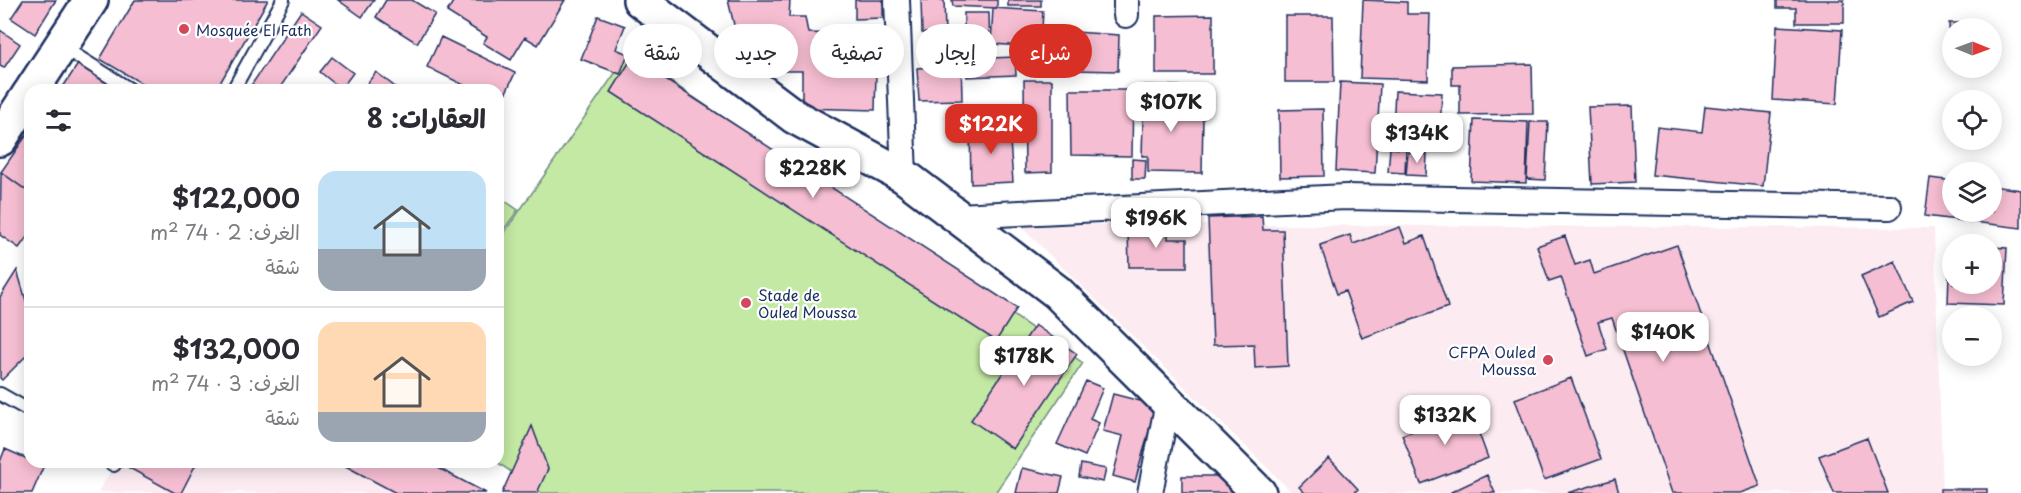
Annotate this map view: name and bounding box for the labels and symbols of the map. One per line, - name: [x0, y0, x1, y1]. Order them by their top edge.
- place label: Mosquée El Fath: [196, 18, 312, 41]
- north arrow: [1942, 18, 2002, 78]
- marker: Mosquée El Fath: [177, 22, 191, 36]
- pin: $107K: [1129, 82, 1213, 133]
- pin: $122K: [949, 104, 1033, 155]
- pin: $134K: [1375, 113, 1459, 164]
- pin: $228K: [771, 148, 855, 199]
- pin: $196K: [1114, 198, 1198, 249]
- place label: Stade de Ouled Moussa: [758, 283, 857, 323]
- marker: Stade de Ouled Moussa: [739, 296, 753, 310]
- pin: $140K: [1621, 312, 1705, 363]
- pin: $178K: [982, 336, 1066, 387]
- place label: CFPA Ouled Moussa: [1448, 340, 1537, 380]
- marker: CFPA Ouled Moussa: [1541, 353, 1555, 367]
- pin: $132K: [1403, 395, 1487, 446]

